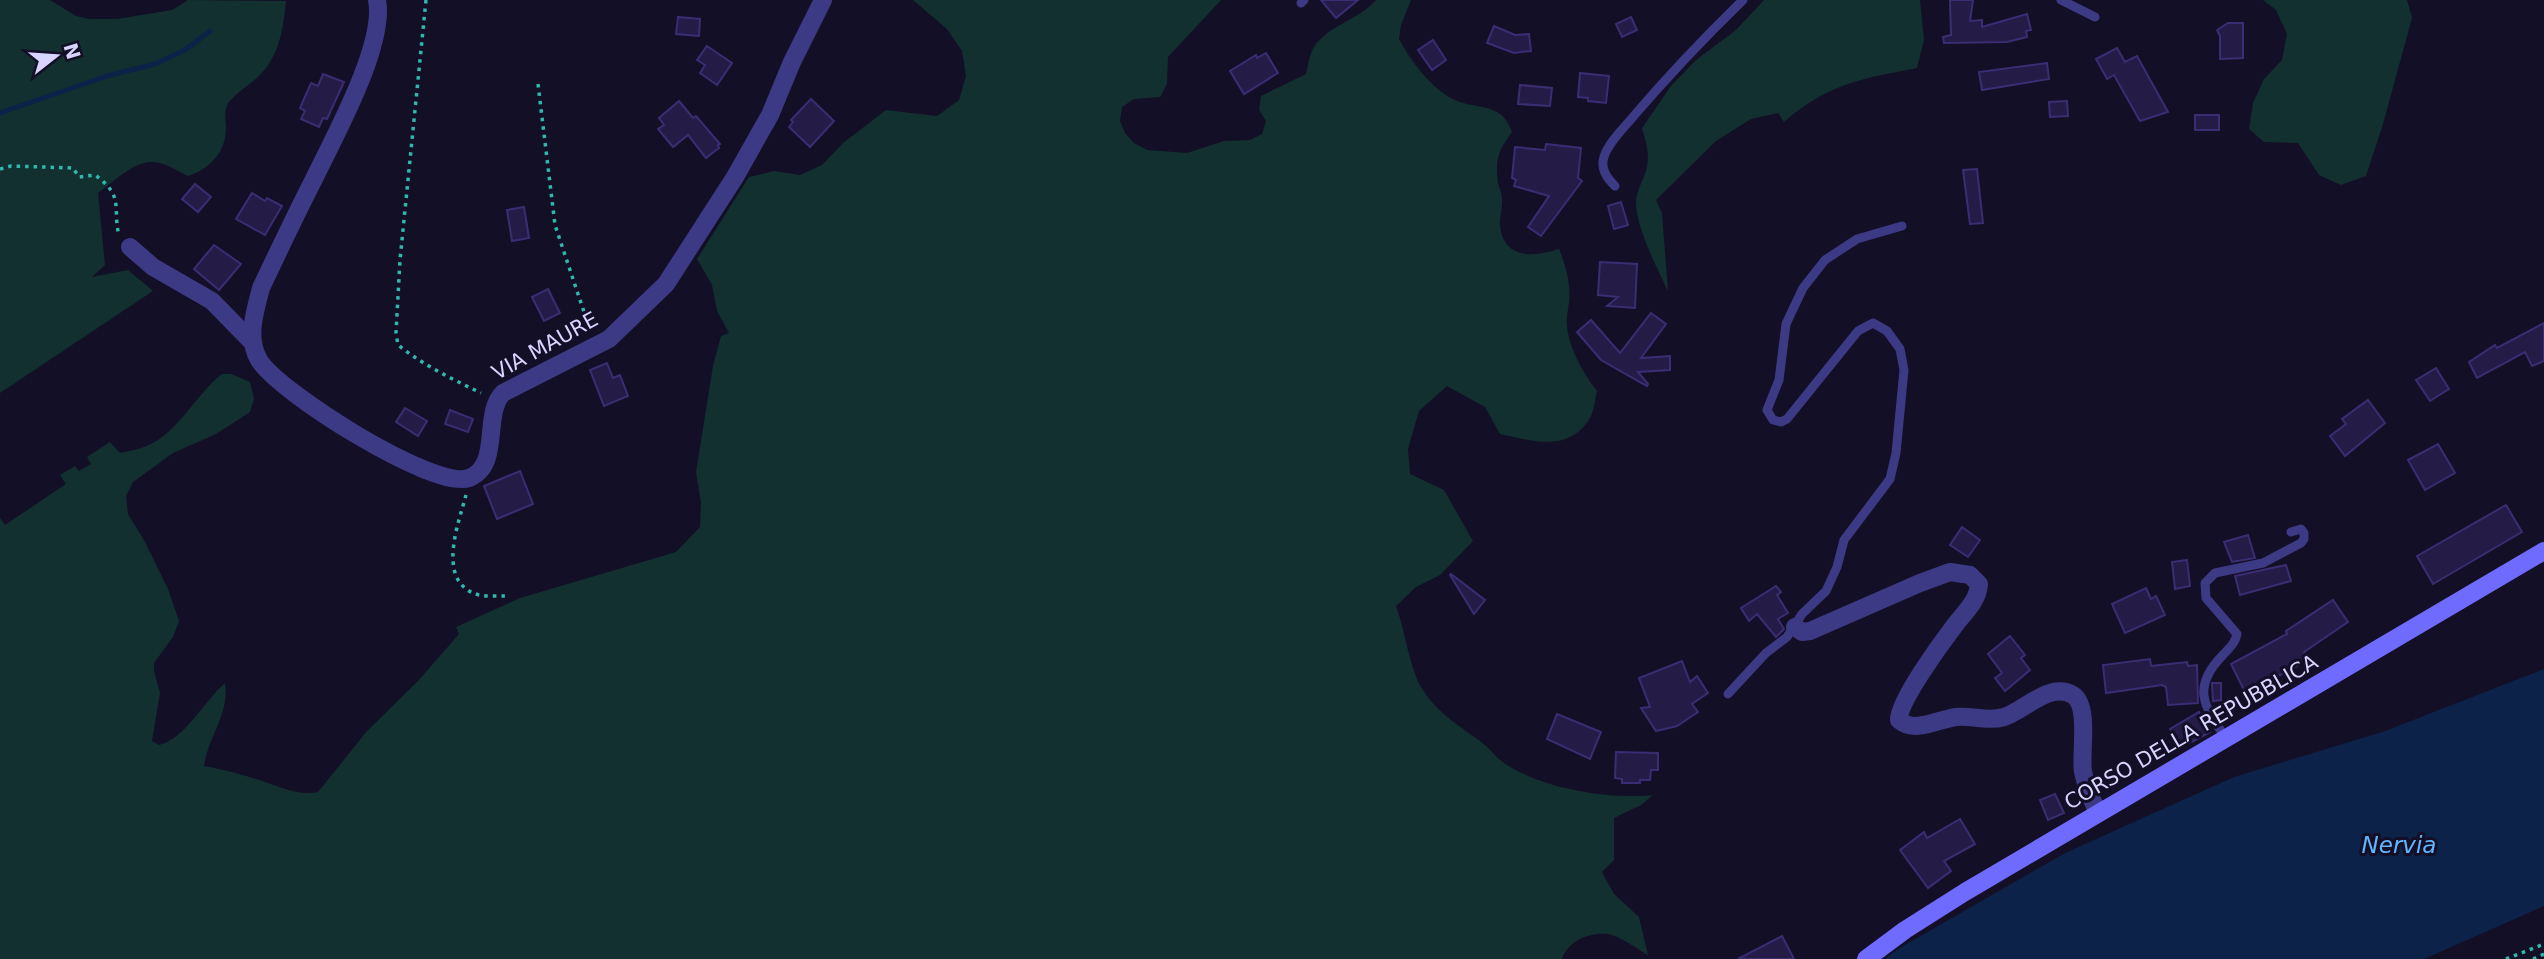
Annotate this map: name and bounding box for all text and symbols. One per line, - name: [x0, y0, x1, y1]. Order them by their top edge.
- north arrow: [21, 21, 91, 91]
- text: N: [59, 40, 85, 62]
- street label: VIA MAURE: [488, 307, 602, 385]
- street label: CORSO DELLA REPUBBLICA: [2060, 649, 2322, 814]
- water label: Nervia: [2362, 832, 2436, 858]

